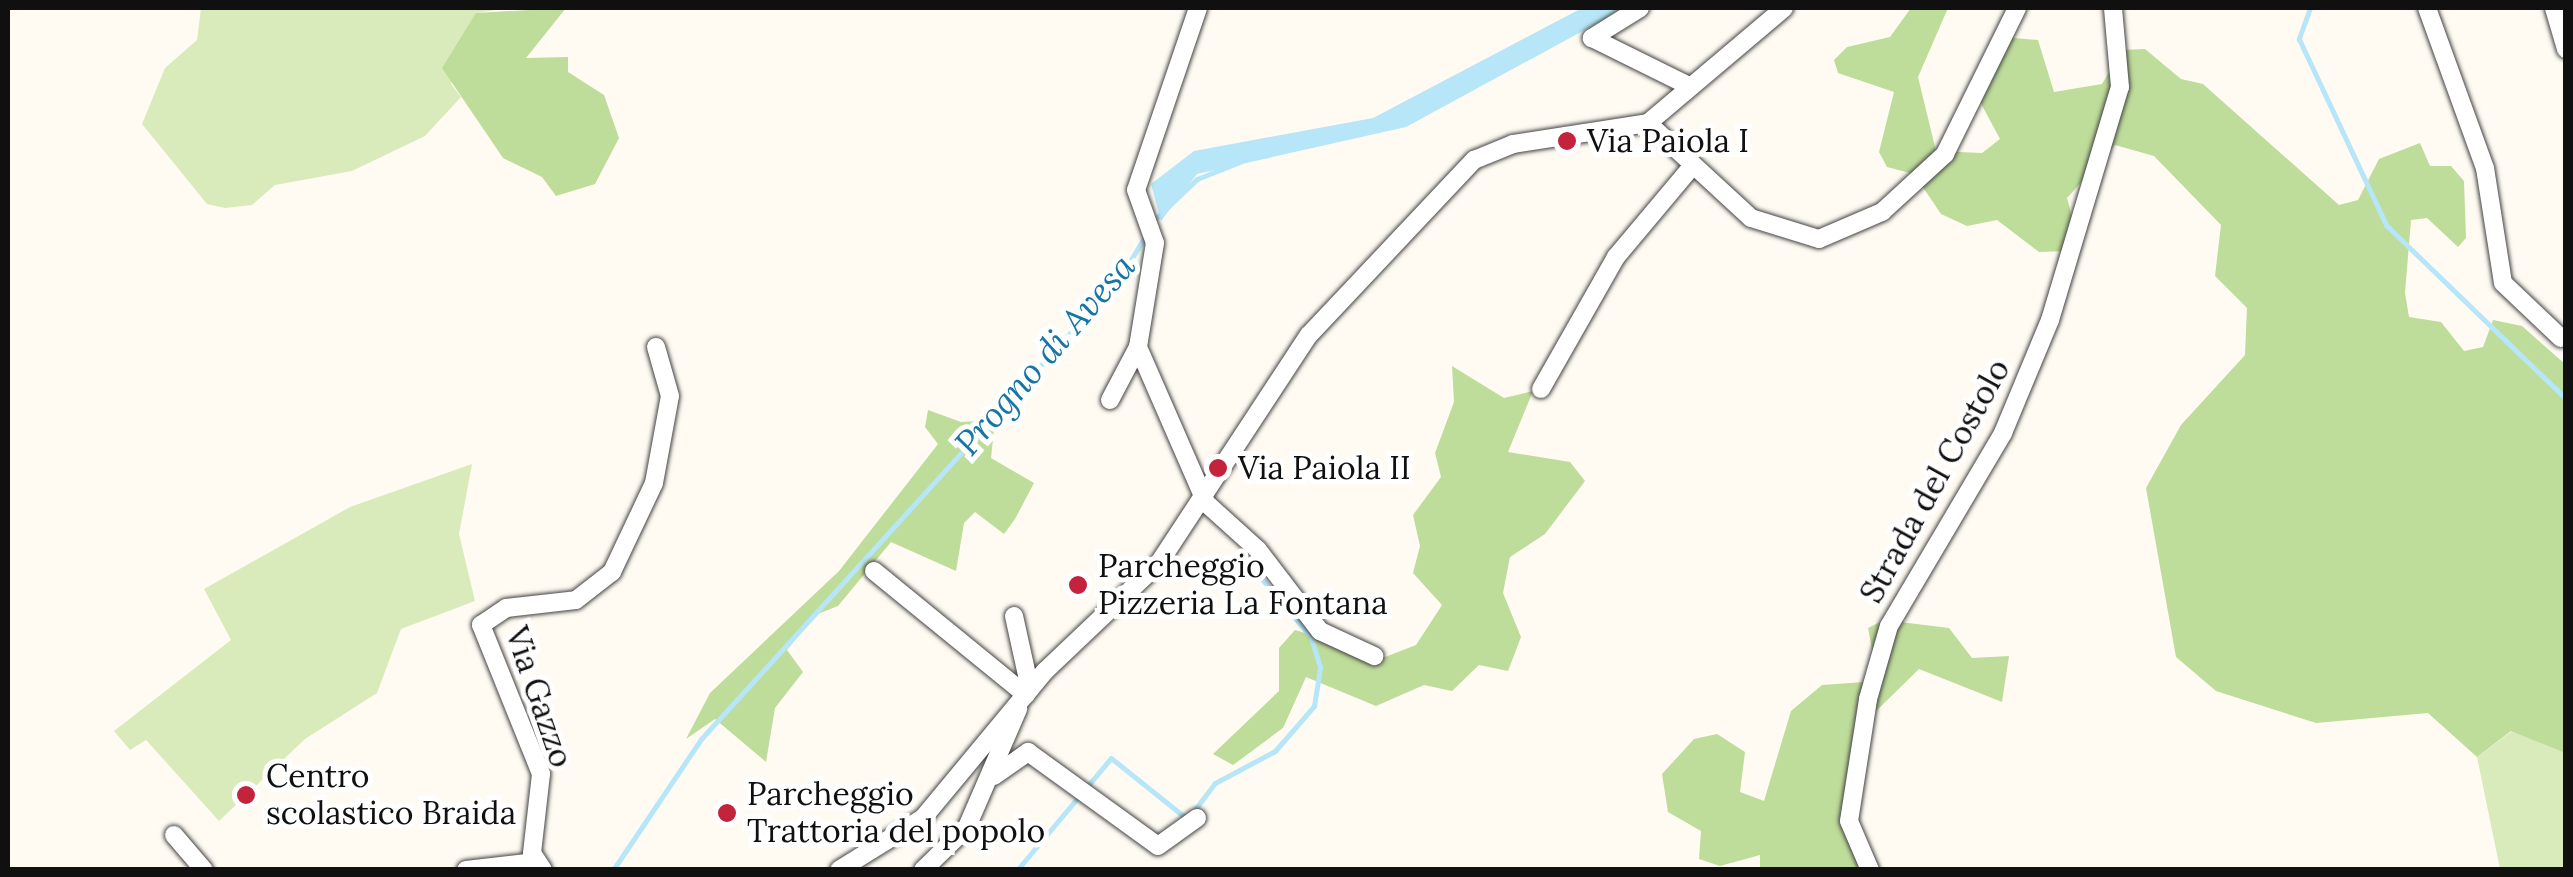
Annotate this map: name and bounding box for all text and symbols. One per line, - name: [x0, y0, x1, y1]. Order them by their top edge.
- place label: Via Paiola I: [1587, 122, 1749, 160]
- marker: Via Paiola I: [1556, 130, 1578, 152]
- water label: Progno di Avesa: [946, 246, 1144, 464]
- street label: Strada del Costolo: [1852, 352, 2018, 610]
- place label: Via Paiola II: [1238, 449, 1411, 487]
- marker: Via Paiola II: [1207, 457, 1229, 479]
- place label: Parcheggio Pizzeria La Fontana: [1098, 548, 1388, 623]
- marker: Parcheggio Pizzeria La Fontana: [1067, 574, 1089, 596]
- street label: Via Gazzo: [497, 622, 581, 772]
- place label: Centro scolastico Braida: [266, 758, 516, 833]
- place label: Parcheggio Trattoria del popolo: [747, 776, 1045, 851]
- marker: Centro scolastico Braida: [235, 784, 257, 806]
- marker: Parcheggio Trattoria del popolo: [716, 802, 738, 824]

